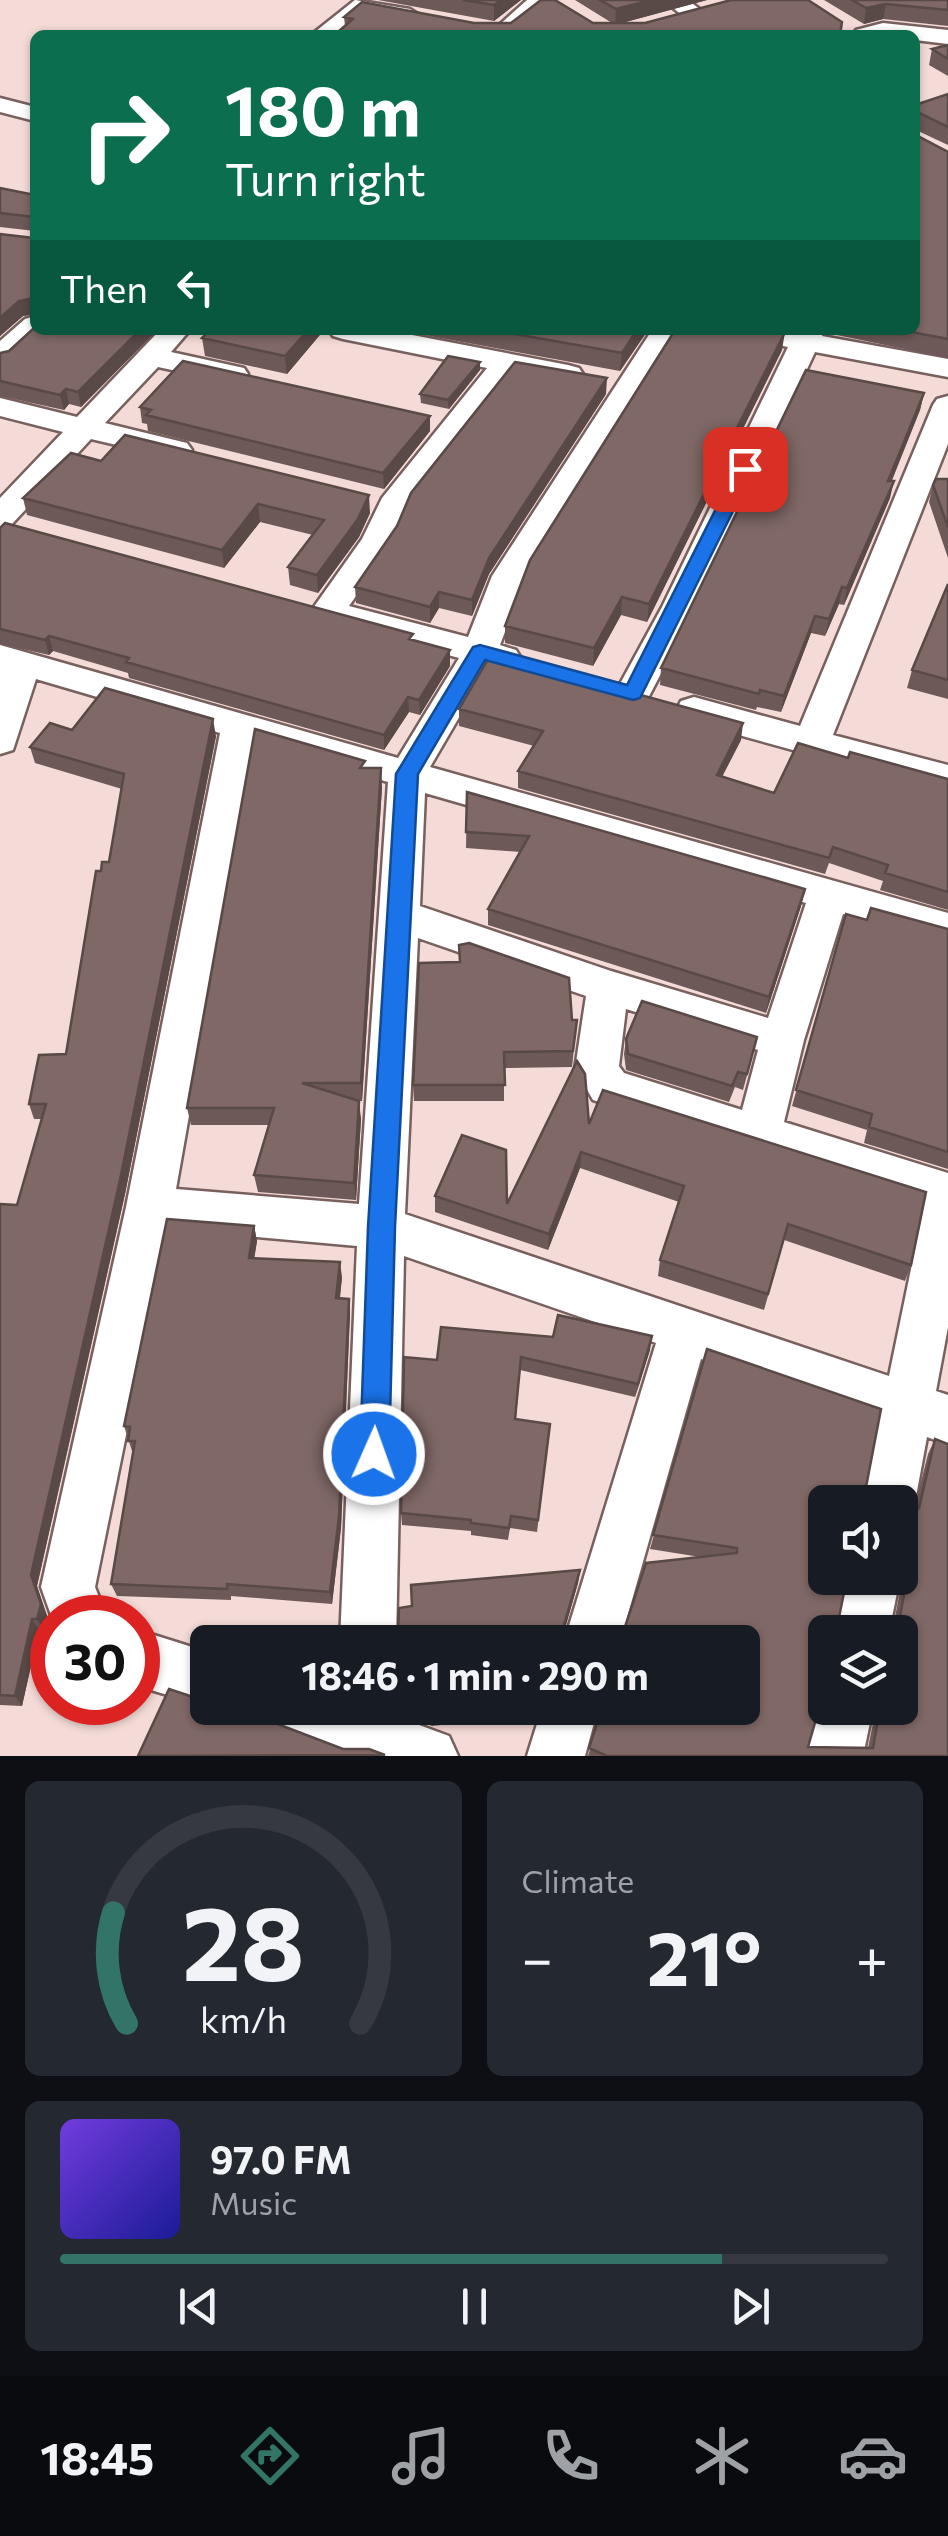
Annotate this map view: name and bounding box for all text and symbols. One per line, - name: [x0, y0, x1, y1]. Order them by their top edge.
- text: 180 m: [225, 65, 421, 150]
- icon: right: [60, 70, 190, 200]
- text: Turn right: [225, 150, 426, 205]
- icon: left: [168, 260, 223, 315]
- text: Then: [60, 264, 148, 311]
- pin: [703, 427, 788, 512]
- icon: arrive: [718, 442, 773, 497]
- position arrow: [322, 1402, 426, 1506]
- map controls: [808, 1485, 918, 1725]
- button: sound: [808, 1485, 918, 1595]
- speed limit sign: 30: [30, 1595, 160, 1725]
- button: layers: [808, 1615, 918, 1725]
- text: 18:46 · 1 min · 290 m: [301, 1651, 649, 1698]
- text: Climate: [522, 1860, 634, 1900]
- text: 28: [182, 1875, 305, 2002]
- text: 21°: [647, 1910, 762, 2001]
- text: −: [522, 1923, 553, 1990]
- text: +: [856, 1923, 888, 1990]
- text: km/h: [200, 1997, 287, 2040]
- text: 97.0 FM: [210, 2135, 352, 2182]
- text: Music: [210, 2182, 297, 2222]
- icon: previous: [171, 2279, 226, 2334]
- icon: pause: [447, 2279, 502, 2334]
- icon: next: [723, 2279, 778, 2334]
- icon: directions: [235, 2421, 305, 2491]
- icon: music: [386, 2421, 456, 2491]
- icon: phone: [536, 2421, 606, 2491]
- icon: climate: [687, 2421, 757, 2491]
- icon: car: [838, 2421, 908, 2491]
- text: 18:45: [40, 2429, 154, 2484]

